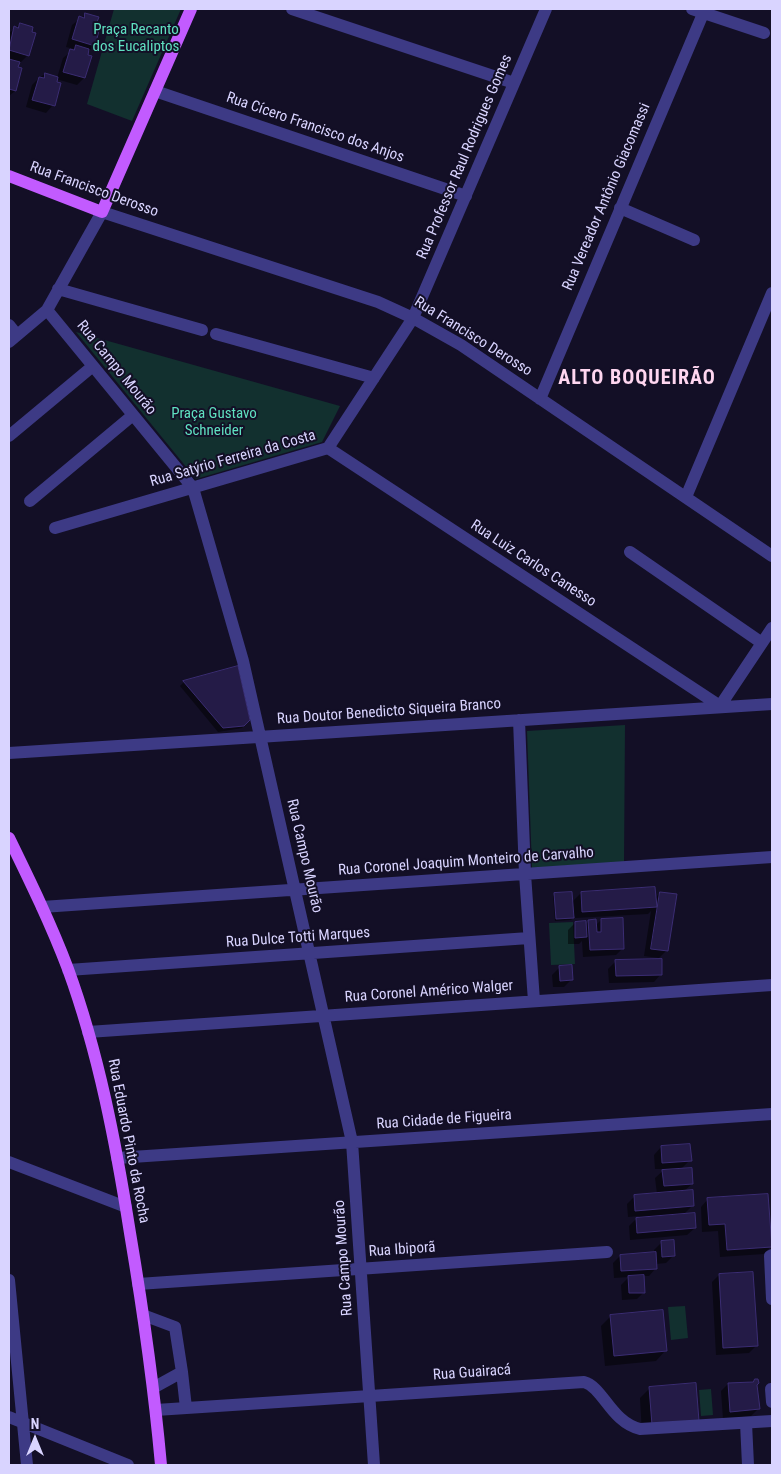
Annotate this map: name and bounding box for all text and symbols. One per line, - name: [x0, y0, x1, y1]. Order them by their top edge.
- park label: Praça Recanto dos Eucaliptos: [93, 21, 179, 56]
- street label: Rua Professor Raul Rodrigues Gomes: [414, 52, 516, 262]
- street label: Rua Cícero Francisco dos Anjos: [224, 89, 406, 167]
- street label: Rua Vereador Antônio Giacomassi: [559, 101, 655, 293]
- street label: Rua Francisco Derosso: [27, 158, 161, 222]
- street label: Rua Francisco Derosso: [411, 293, 535, 381]
- street label: Rua Campo Mourão: [72, 317, 160, 419]
- district label: ALTO BOQUEIRÃO: [556, 367, 718, 391]
- park label: Praça Gustavo Schneider: [171, 405, 257, 440]
- street label: Rua Satýrio Ferreira da Costa: [148, 427, 318, 491]
- street label: Rua Luiz Carlos Canesso: [467, 517, 599, 611]
- street label: Rua Doutor Benedicto Siqueira Branco: [276, 695, 502, 729]
- street label: Rua Campo Mourão: [282, 797, 326, 915]
- street label: Rua Coronel Joaquim Monteiro de Carvalho: [338, 844, 594, 880]
- street label: Rua Dulce Totti Marques: [225, 924, 371, 952]
- street label: Rua Coronel Américo Walger: [344, 977, 514, 1007]
- street label: Rua Eduardo Pinto da Rocha: [103, 1057, 153, 1225]
- street label: Rua Cidade de Figueira: [376, 1106, 512, 1134]
- street label: Rua Campo Mourão: [331, 1199, 357, 1317]
- street label: Rua Ibiporã: [368, 1239, 436, 1261]
- street label: Rua Guairacá: [432, 1361, 512, 1385]
- north arrow: [10, 1414, 60, 1464]
- text: N: [31, 1416, 39, 1432]

